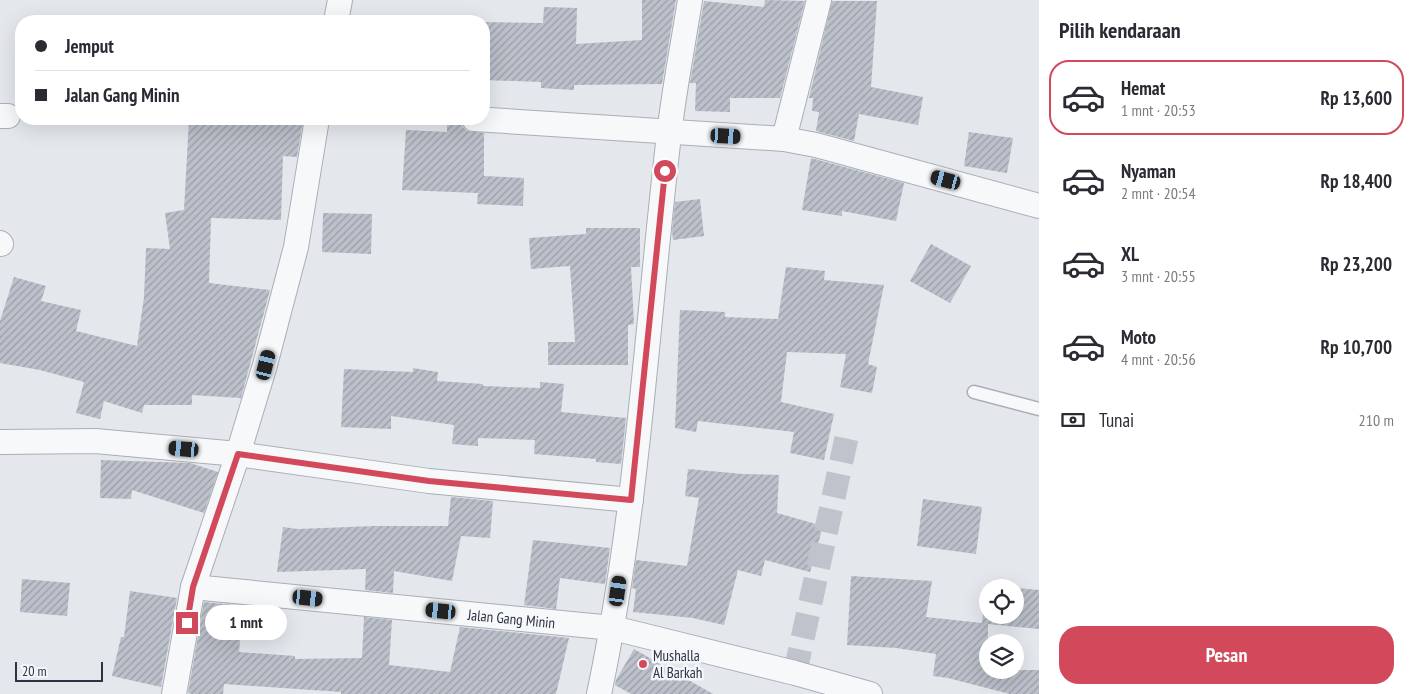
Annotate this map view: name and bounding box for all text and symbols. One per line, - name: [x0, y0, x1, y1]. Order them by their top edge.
- text: Pilih kendaraan: [1059, 16, 1181, 44]
- text: Jemput: [65, 34, 114, 58]
- icon: car: [1061, 75, 1106, 120]
- text: Hemat: [1121, 76, 1165, 100]
- text: Jalan Gang Minin: [65, 83, 179, 107]
- text: Rp 13,600: [1321, 86, 1392, 110]
- text: 1 mnt · 20:53: [1121, 100, 1196, 120]
- car: [710, 128, 741, 144]
- icon: car: [1061, 158, 1106, 203]
- text: Nyaman: [1121, 159, 1176, 183]
- route start: [654, 160, 676, 182]
- car: [929, 169, 962, 191]
- text: Rp 18,400: [1321, 169, 1392, 193]
- text: 2 mnt · 20:54: [1121, 183, 1196, 203]
- icon: car: [1061, 241, 1106, 286]
- text: XL: [1121, 242, 1139, 266]
- text: Rp 23,200: [1321, 252, 1392, 276]
- text: 3 mnt · 20:55: [1121, 266, 1196, 286]
- icon: car: [1061, 324, 1106, 369]
- text: Moto: [1121, 325, 1156, 349]
- text: Rp 10,700: [1321, 335, 1392, 359]
- car: [255, 349, 276, 381]
- text: 4 mnt · 20:56: [1121, 349, 1196, 369]
- icon: cash: [1059, 406, 1087, 434]
- text: Tunai: [1099, 408, 1134, 432]
- text: 210 m: [1359, 410, 1394, 430]
- car: [168, 440, 199, 458]
- car: [608, 575, 627, 607]
- map controls: [979, 579, 1024, 679]
- button: locate: [979, 579, 1024, 624]
- car: [292, 589, 323, 607]
- car: [425, 602, 456, 620]
- street label: Jalan Gang Minin: [466, 604, 556, 632]
- callout: 1 mnt: [204, 606, 287, 640]
- route end: [176, 612, 198, 634]
- text: 1 mnt: [229, 612, 263, 632]
- button: Pesan: [1059, 626, 1394, 684]
- button: layers: [979, 634, 1024, 679]
- place label: Mushalla Al Barkah: [653, 646, 702, 682]
- marker: Mushalla Al Barkah: [637, 658, 649, 670]
- scale bar: [15, 659, 102, 682]
- text: 20 m: [22, 662, 47, 680]

